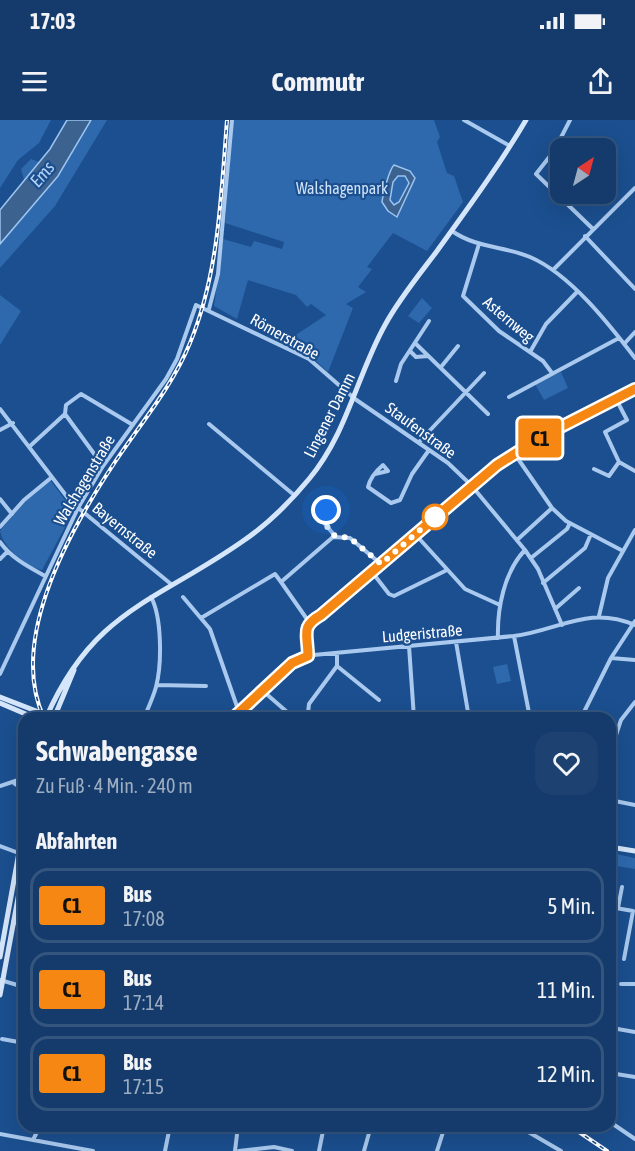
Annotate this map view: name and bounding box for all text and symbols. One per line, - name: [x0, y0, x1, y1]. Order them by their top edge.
- text: 17:03: [30, 8, 76, 34]
- icon: menu: [18, 65, 51, 98]
- icon: share: [584, 65, 617, 98]
- text: Commutr: [271, 66, 364, 97]
- north arrow: [550, 138, 616, 204]
- map controls: [550, 138, 616, 204]
- water label: Ems: [25, 157, 59, 191]
- park label: Walshagenpark: [296, 179, 388, 198]
- street label: Asternweg: [479, 292, 538, 346]
- street label: Römerstraße: [247, 310, 323, 362]
- street label: Lingener Damm: [300, 370, 359, 461]
- street label: Staufenstraße: [382, 398, 460, 462]
- line badge: C1: [513, 418, 567, 458]
- text: C1: [530, 426, 550, 450]
- street label: Walshagenstraße: [50, 432, 119, 529]
- your location: [311, 495, 341, 525]
- street label: Bayernstraße: [88, 498, 161, 562]
- unlabelled marker: [422, 504, 448, 530]
- street label: Ludgeristraße: [381, 621, 463, 646]
- button: heart: [535, 732, 598, 795]
- text: Schwabengasse: [36, 735, 198, 767]
- text: Zu Fuß · 4 Min. · 240 m: [36, 774, 193, 797]
- text: Abfahrten: [36, 828, 117, 854]
- text: Bus: [123, 881, 152, 907]
- text: C1: [62, 893, 82, 917]
- text: 5 Min.: [547, 893, 595, 919]
- text: 17:08: [123, 907, 165, 930]
- text: Bus: [123, 965, 152, 991]
- text: C1: [62, 977, 82, 1001]
- text: 11 Min.: [537, 977, 595, 1003]
- text: 17:14: [123, 991, 164, 1014]
- text: Bus: [123, 1049, 152, 1075]
- text: C1: [62, 1061, 82, 1085]
- text: 12 Min.: [537, 1061, 595, 1087]
- text: 17:15: [123, 1075, 164, 1098]

